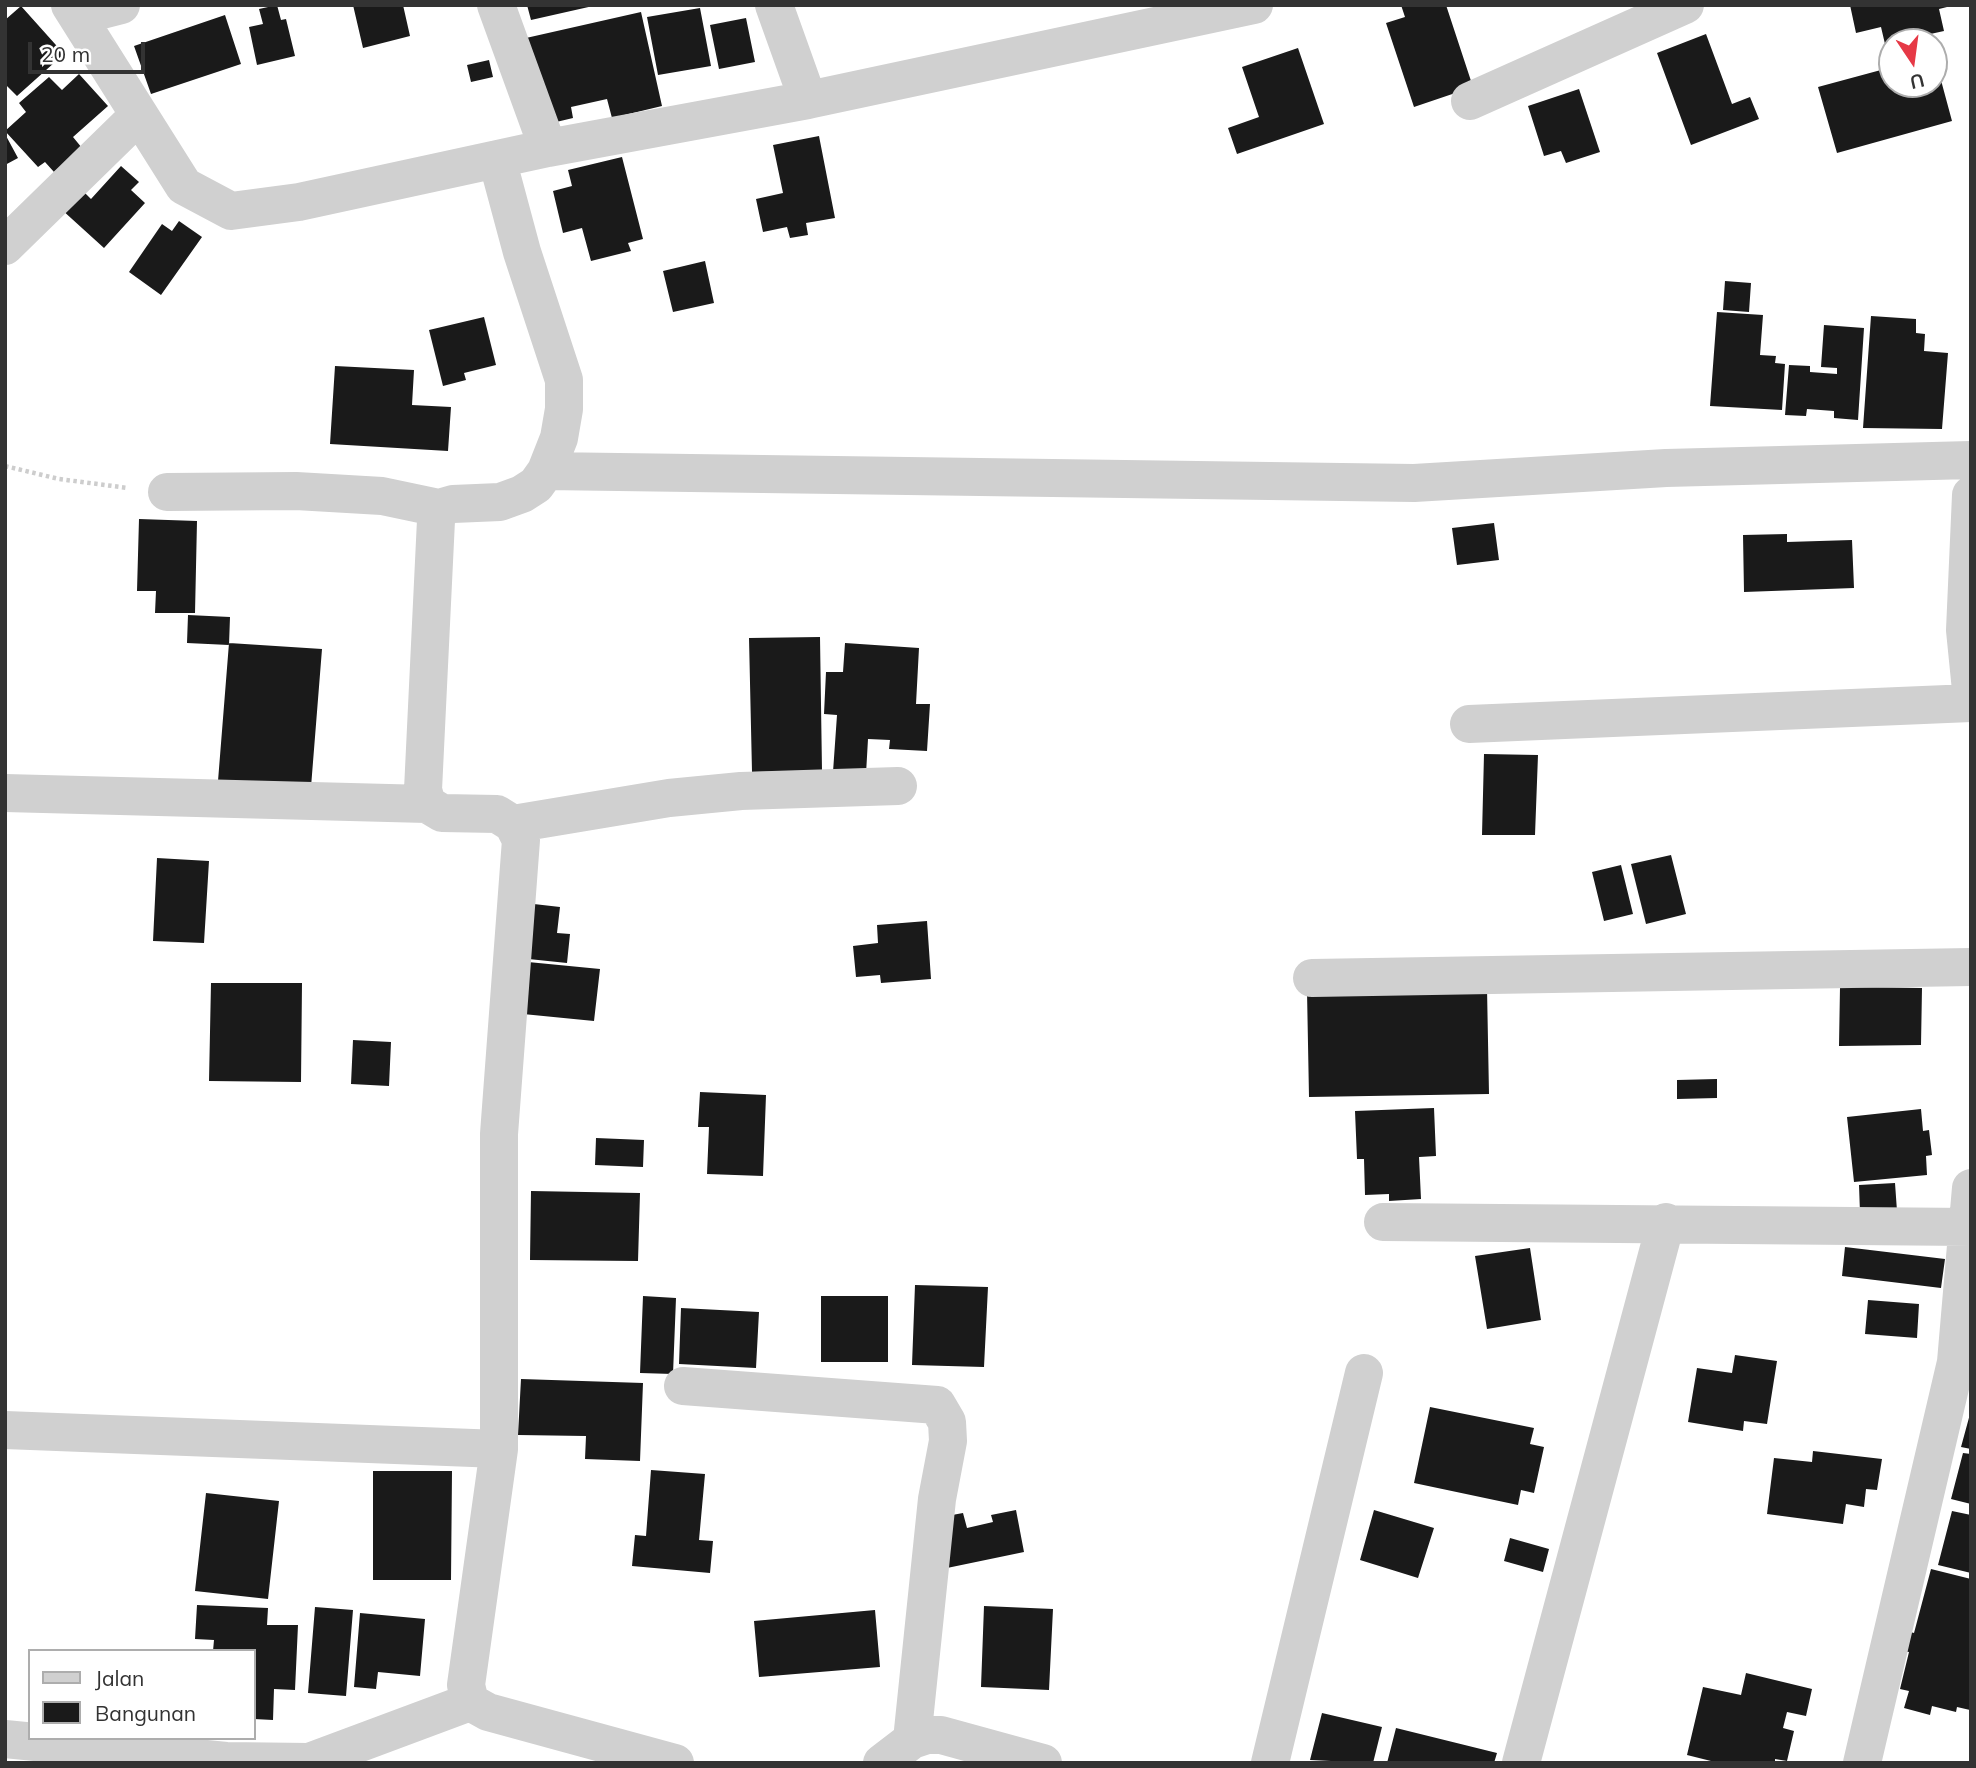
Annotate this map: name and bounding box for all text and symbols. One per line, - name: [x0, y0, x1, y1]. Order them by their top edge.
- scale bar: [32, 28, 149, 72]
- north arrow: [1878, 28, 1948, 98]
- text: 20 m: [41, 41, 90, 67]
- text: U: [1908, 68, 1927, 95]
- legend: [28, 1649, 256, 1740]
- text: Jalan: [95, 1665, 144, 1691]
- text: Bangunan: [95, 1700, 196, 1726]

